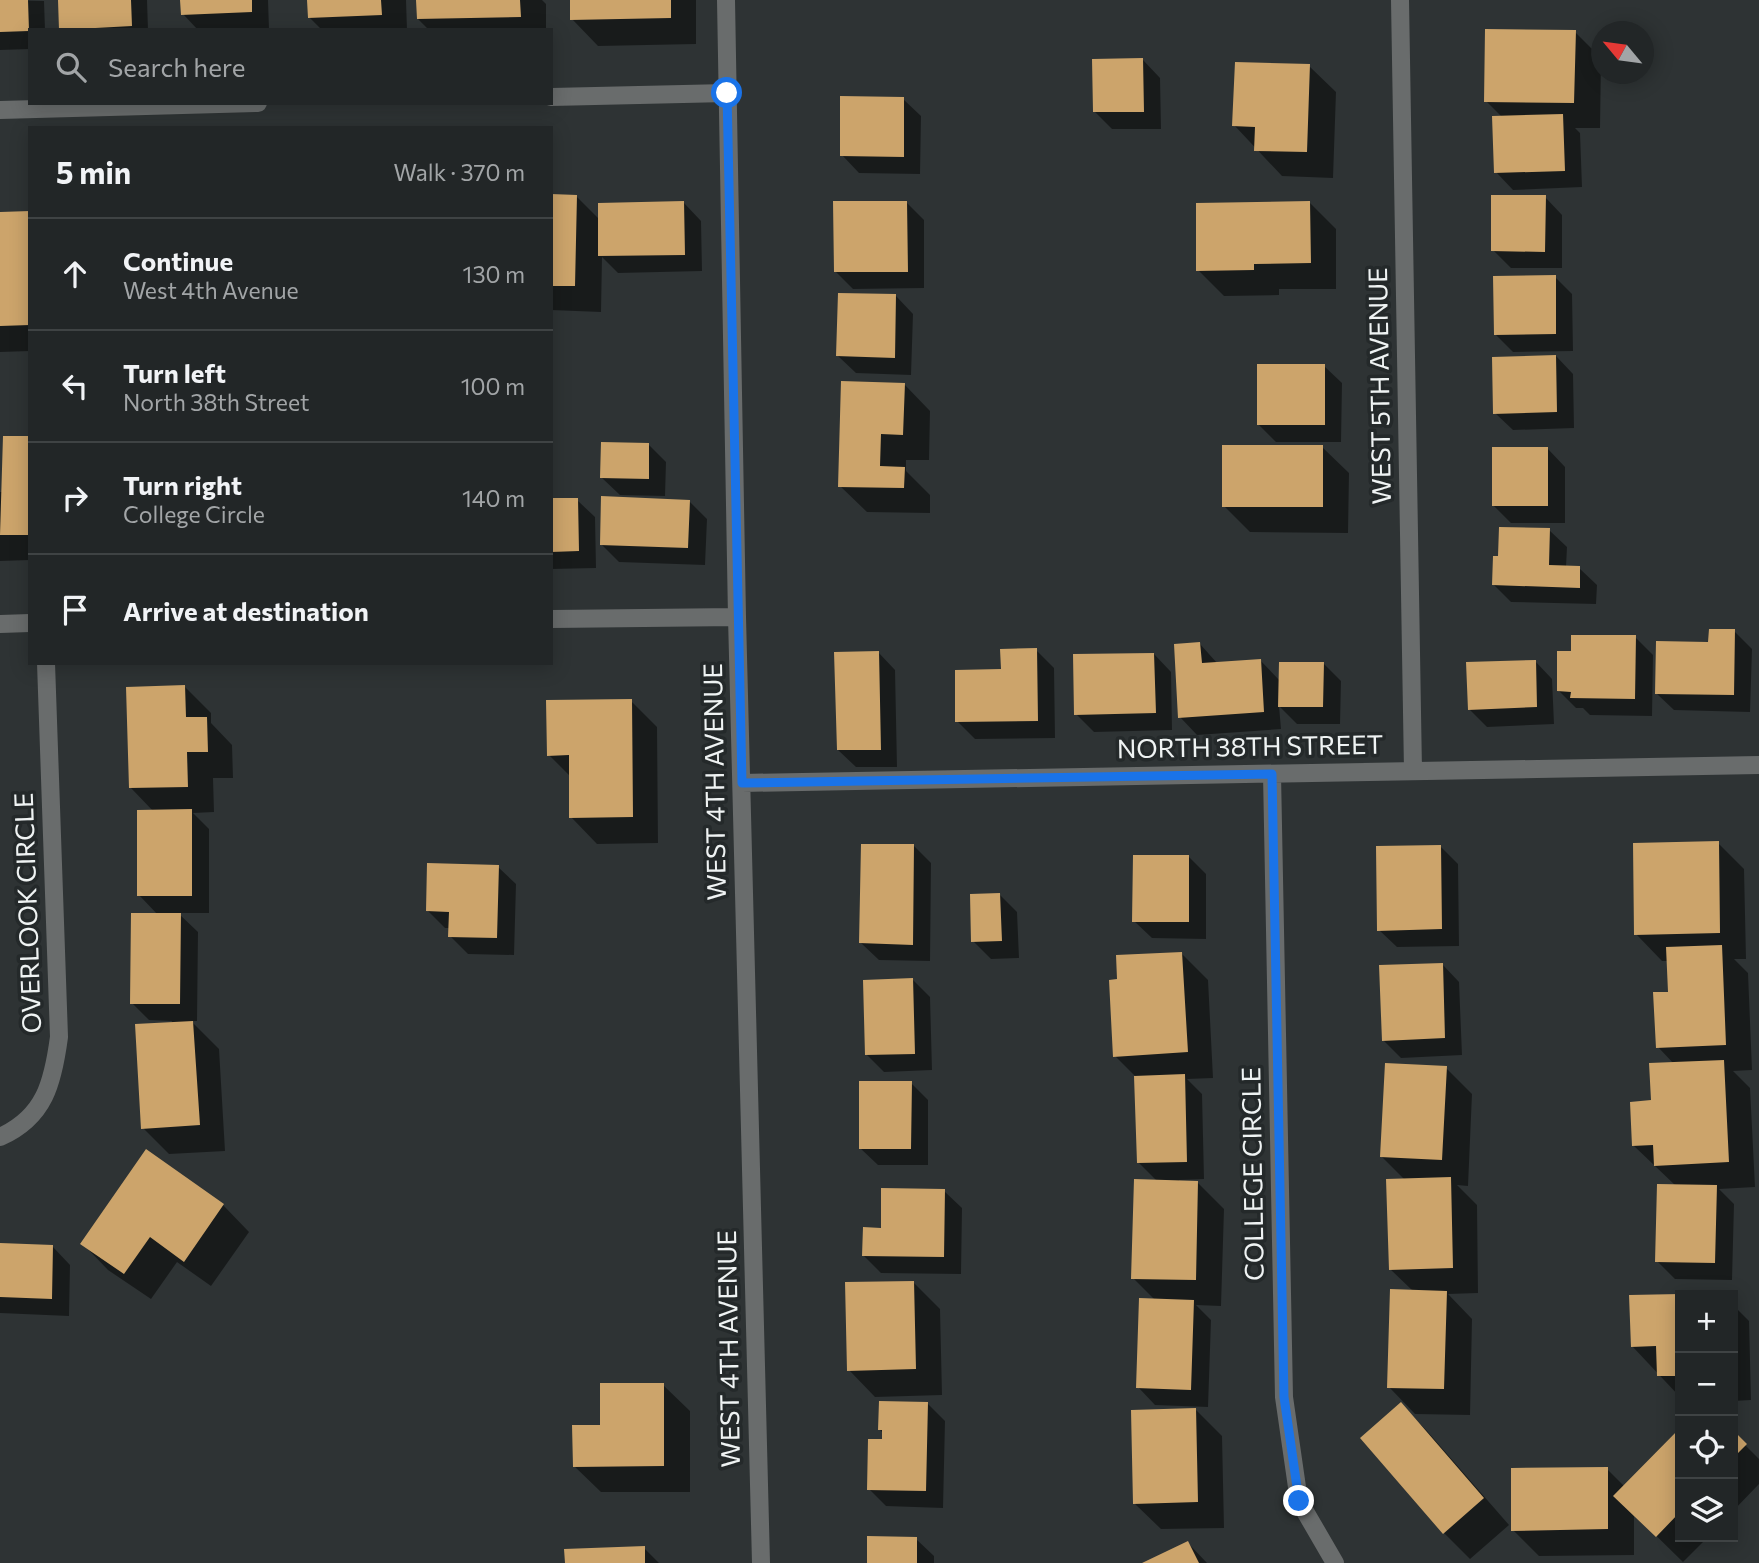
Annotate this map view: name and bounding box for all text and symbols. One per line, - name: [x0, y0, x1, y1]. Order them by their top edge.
- north arrow: [1591, 21, 1654, 84]
- search box: [28, 28, 553, 105]
- icon: search: [52, 48, 90, 86]
- text: Search here: [108, 51, 246, 82]
- route start: [711, 77, 742, 108]
- text: 5 min: [56, 153, 131, 190]
- text: Walk · 370 m: [394, 158, 525, 186]
- text: Continue: [123, 245, 233, 276]
- icon: ahead: [56, 255, 94, 293]
- text: 130 m: [463, 260, 525, 288]
- street label: WEST 5TH AVENUE: [1361, 267, 1396, 505]
- text: West 4th Avenue: [123, 276, 299, 304]
- text: Turn left: [123, 357, 226, 388]
- icon: left: [56, 367, 94, 405]
- text: 100 m: [461, 372, 525, 400]
- text: North 38th Street: [123, 388, 309, 416]
- text: Turn right: [123, 469, 242, 500]
- icon: right: [56, 479, 94, 517]
- text: 140 m: [462, 484, 525, 512]
- text: College Circle: [123, 500, 265, 528]
- icon: arrive: [56, 591, 94, 629]
- text: Arrive at destination: [123, 595, 369, 626]
- street label: WEST 4TH AVENUE: [696, 663, 731, 901]
- street label: NORTH 38TH STREET: [1117, 728, 1383, 763]
- street label: OVERLOOK CIRCLE: [7, 792, 46, 1034]
- street label: COLLEGE CIRCLE: [1234, 1067, 1269, 1281]
- street label: WEST 4TH AVENUE: [710, 1230, 745, 1468]
- map controls: [1675, 1290, 1738, 1542]
- button: +: [1675, 1290, 1738, 1353]
- button: −: [1675, 1353, 1738, 1416]
- button: locate: [1675, 1416, 1738, 1479]
- button: layers: [1675, 1479, 1738, 1542]
- route end: [1283, 1485, 1314, 1516]

